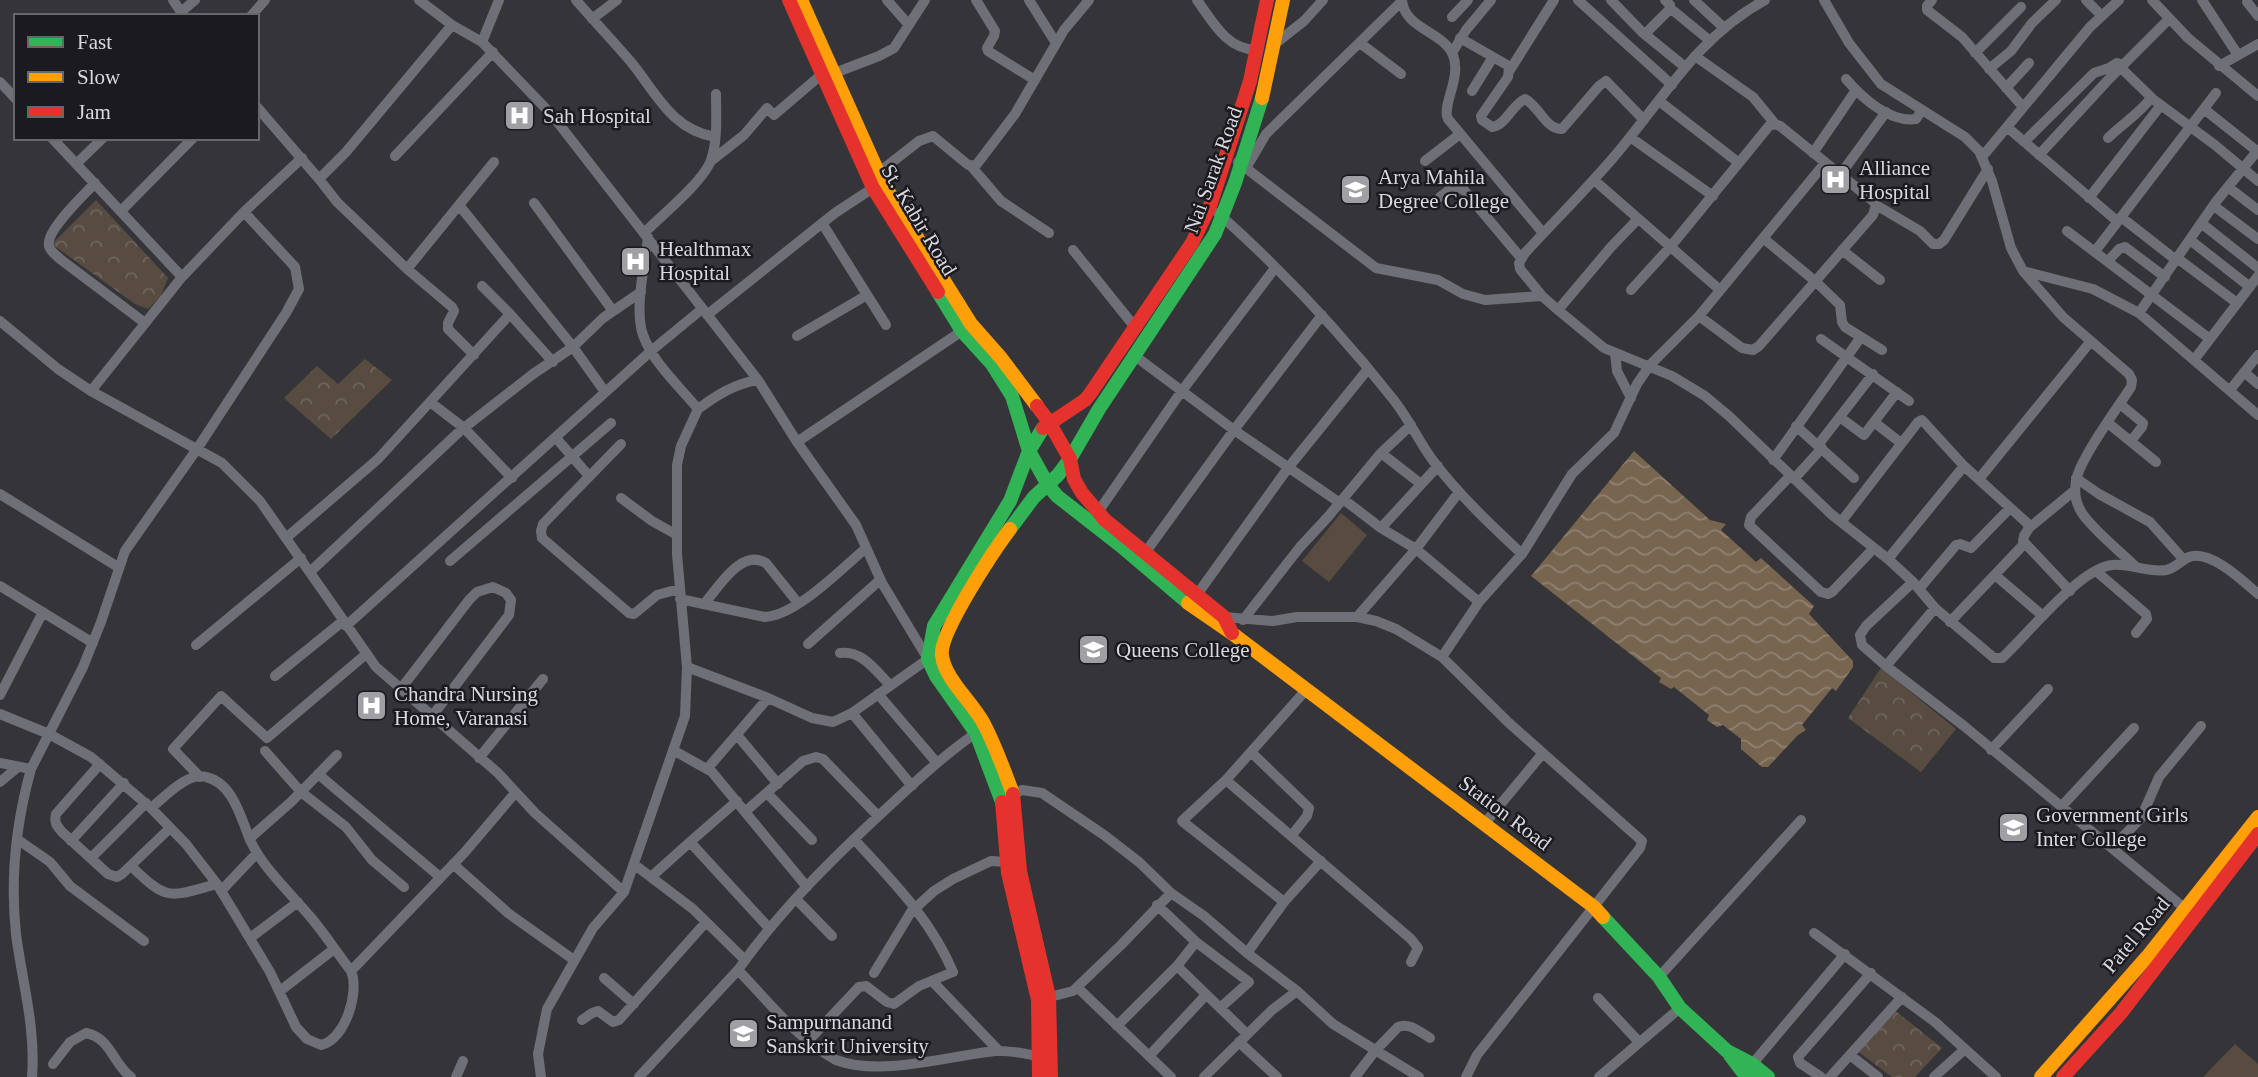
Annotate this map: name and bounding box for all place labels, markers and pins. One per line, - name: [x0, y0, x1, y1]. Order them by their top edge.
- hospital icon: Sah Hospital: [503, 99, 537, 133]
- place label: Sah Hospital: [543, 104, 651, 128]
- place label: Alliance Hospital: [1859, 156, 1930, 204]
- hospital icon: Alliance Hospital: [1819, 163, 1853, 197]
- place label: Arya Mahila Degree College: [1378, 165, 1509, 213]
- school or university icon: Arya Mahila Degree College: [1338, 172, 1372, 206]
- place label: Healthmax Hospital: [659, 237, 752, 285]
- hospital icon: Healthmax Hospital: [619, 244, 653, 278]
- school or university icon: Queens College: [1076, 633, 1110, 667]
- place label: Queens College: [1116, 638, 1250, 662]
- place label: Chandra Nursing Home, Varanasi: [394, 682, 539, 730]
- hospital icon: Chandra Nursing Home, Varanasi: [354, 689, 388, 723]
- place label: Government Girls Inter College: [2036, 803, 2188, 851]
- school or university icon: Government Girls Inter College: [1996, 810, 2030, 844]
- place label: Sampurnanand Sanskrit University: [766, 1010, 929, 1058]
- school or university icon: Sampurnanand Sanskrit University: [726, 1017, 760, 1051]

